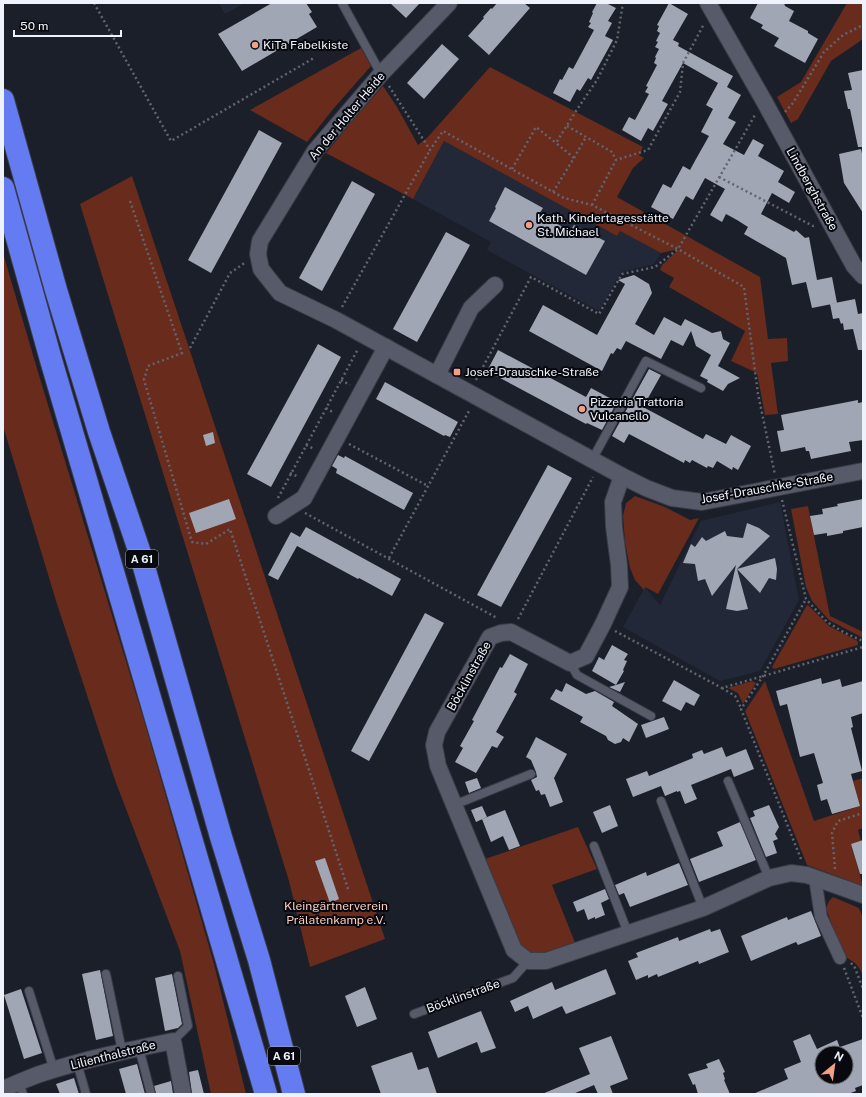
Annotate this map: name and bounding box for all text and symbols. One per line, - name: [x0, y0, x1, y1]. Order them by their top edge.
- scale bar: [14, 12, 121, 38]
- text: 50 m: [20, 19, 48, 33]
- place label: KiTa Fabelkiste: [263, 38, 348, 52]
- marker: KiTa Fabelkiste: [250, 40, 260, 50]
- street label: An der Holter Heide: [306, 69, 388, 163]
- street label: Lindberghstraße: [783, 145, 841, 233]
- place label: Kath. Kindertagesstätte St. Michael: [537, 211, 669, 239]
- marker: Kath. Kindertagesstätte St. Michael: [524, 220, 534, 230]
- place label: Josef-Drauschke-Straße: [465, 365, 599, 379]
- marker: Josef-Drauschke-Straße: [452, 367, 462, 377]
- place label: Pizzeria Trattoria Vulcanello: [590, 395, 683, 423]
- marker: Pizzeria Trattoria Vulcanello: [577, 404, 587, 414]
- street label: Josef-Drauschke-Straße: [700, 469, 834, 507]
- road number: A 61: [126, 550, 158, 568]
- street label: Böcklinstraße: [444, 639, 494, 713]
- park label: Kleingärtnerverein Prälatenkamp e.V.: [284, 899, 388, 927]
- street label: Böcklinstraße: [424, 976, 502, 1016]
- street label: Lilienthalstraße: [69, 1038, 157, 1072]
- north arrow: [814, 1045, 854, 1085]
- road number: A 61: [268, 1047, 300, 1065]
- text: N: [832, 1049, 846, 1064]

